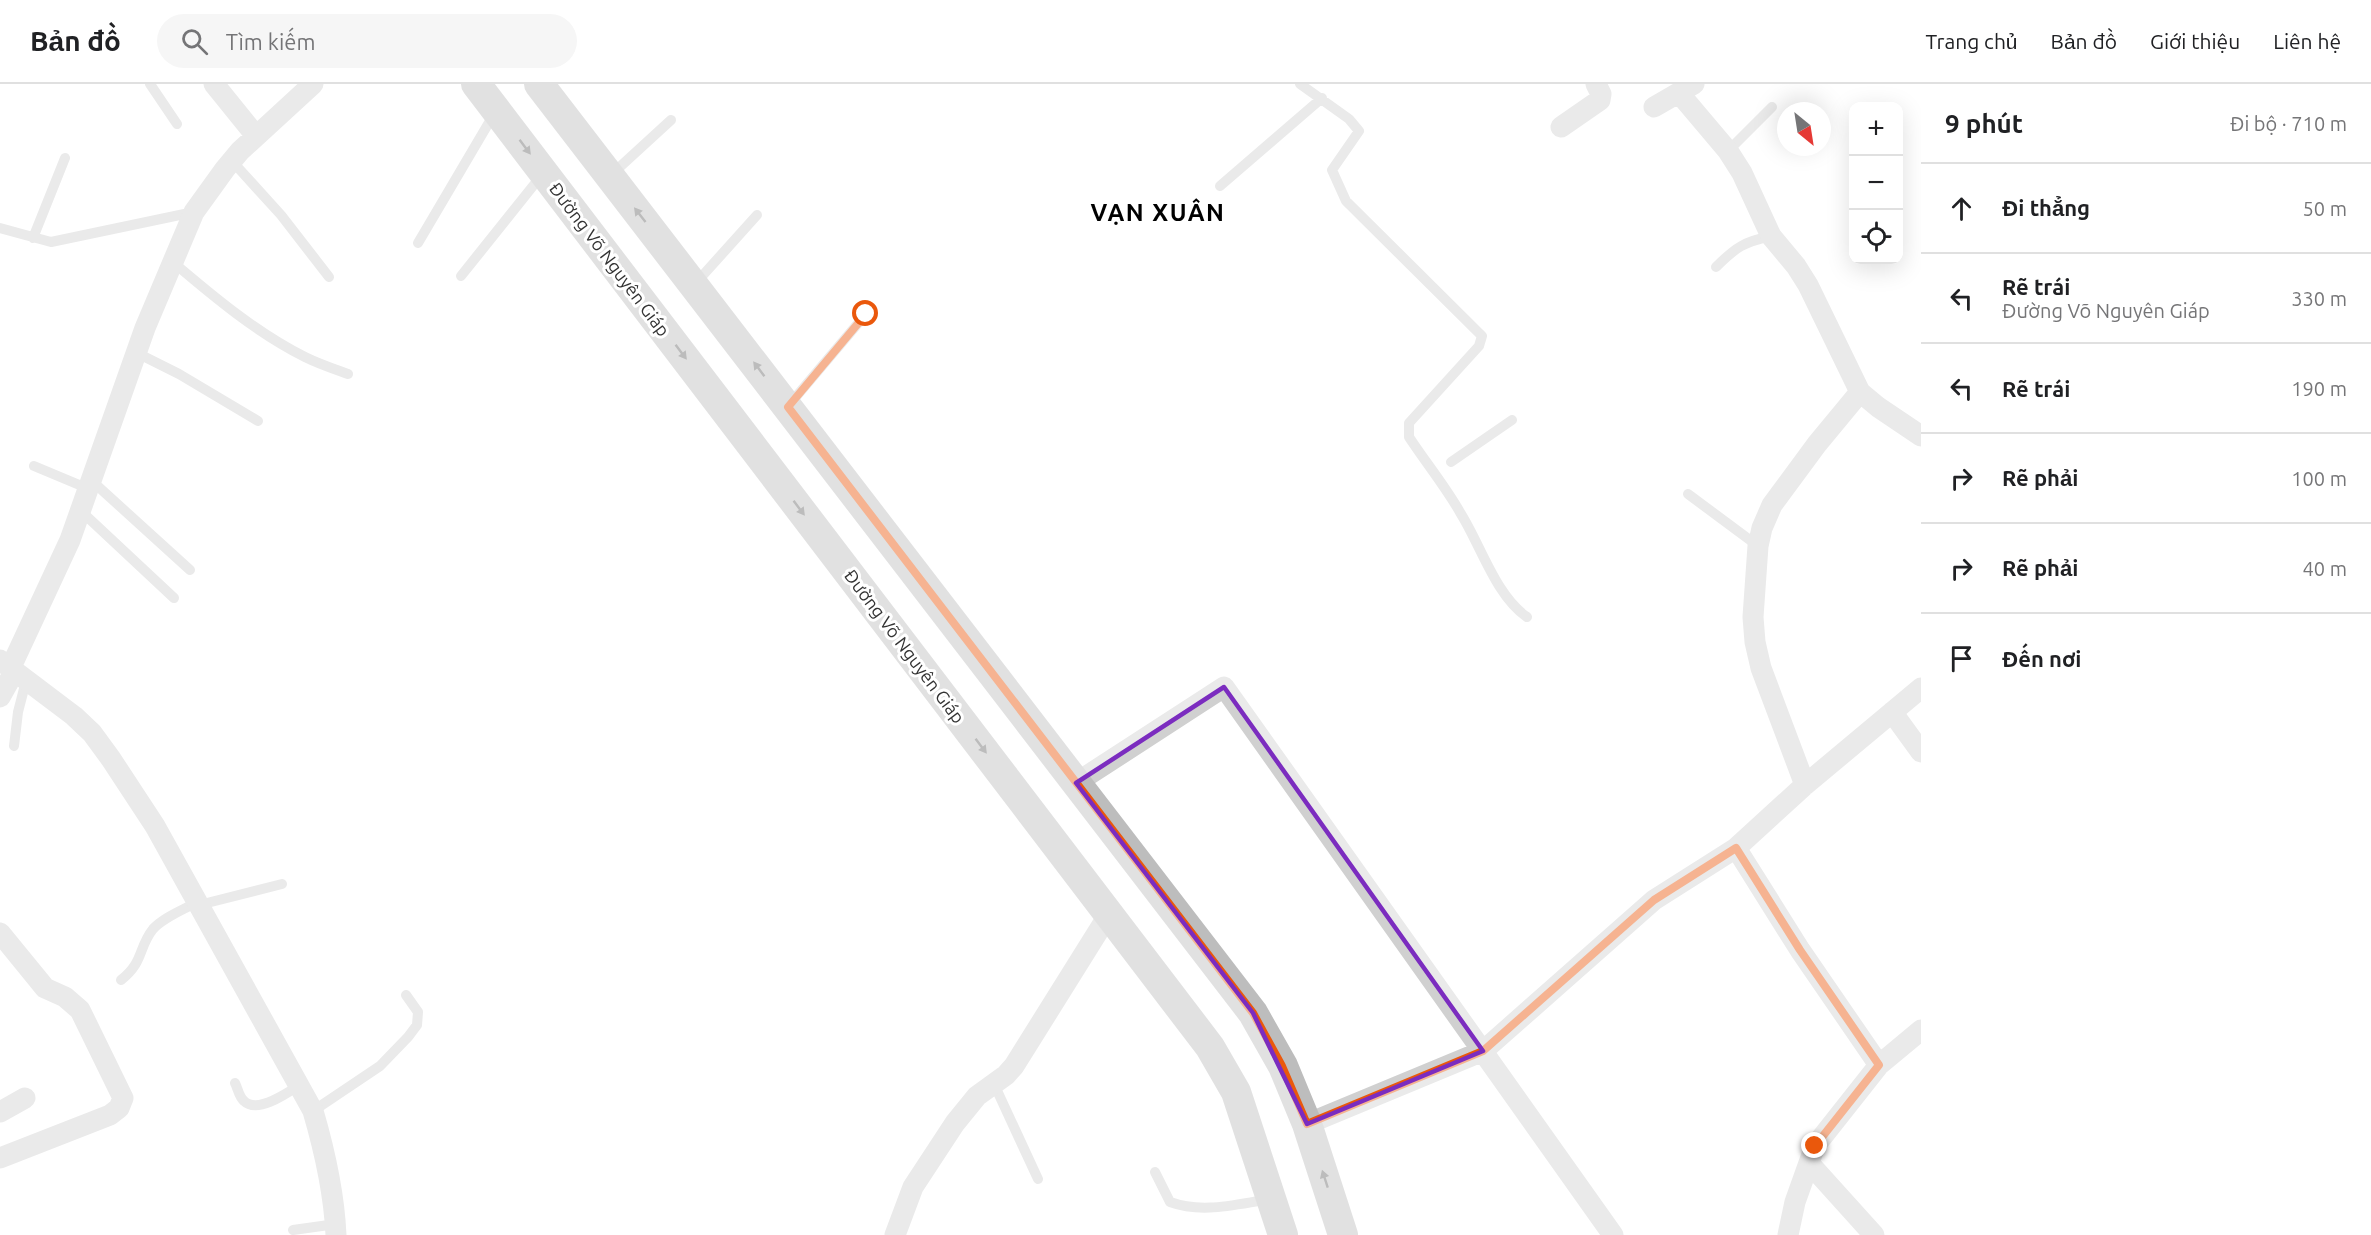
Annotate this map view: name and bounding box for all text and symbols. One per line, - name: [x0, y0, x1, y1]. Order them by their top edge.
- search box: [157, 14, 577, 68]
- text: Bản đồ: [30, 25, 121, 56]
- icon: search: [178, 25, 211, 58]
- text: Tìm kiếm: [226, 29, 315, 54]
- text: Trang chủ: [1926, 29, 2018, 53]
- text: Bản đồ: [2051, 29, 2117, 53]
- text: Giới thiệu: [2150, 29, 2240, 53]
- text: Liên hệ: [2273, 29, 2341, 53]
- north arrow: [1777, 102, 1831, 156]
- map controls: [1849, 102, 1903, 264]
- button: +: [1849, 102, 1903, 156]
- text: 9 phút: [1945, 109, 2023, 138]
- text: Đi bộ · 710 m: [2230, 112, 2347, 135]
- one-way arrow: [518, 140, 530, 155]
- button: −: [1849, 156, 1903, 210]
- street label: Đường Võ Nguyên Giáp: [546, 178, 674, 340]
- icon: ahead: [1945, 192, 1978, 225]
- text: Đi thẳng: [2002, 195, 2090, 220]
- text: 50 m: [2303, 197, 2347, 220]
- district label: VẠN XUÂN: [1091, 198, 1225, 226]
- one-way arrow: [635, 207, 647, 222]
- button: locate: [1849, 210, 1903, 264]
- text: Rẽ trái: [2002, 274, 2070, 299]
- icon: left: [1945, 282, 1978, 315]
- text: 330 m: [2291, 287, 2347, 310]
- text: Đường Võ Nguyên Giáp: [2002, 299, 2210, 322]
- route start: [852, 300, 878, 326]
- one-way arrow: [675, 344, 687, 360]
- one-way arrow: [753, 362, 765, 378]
- icon: left: [1945, 372, 1978, 405]
- text: Rẽ trái: [2002, 376, 2070, 401]
- text: 190 m: [2291, 377, 2347, 400]
- icon: right: [1945, 462, 1978, 495]
- text: Rẽ phải: [2002, 465, 2078, 490]
- text: 100 m: [2291, 467, 2347, 490]
- one-way arrow: [793, 499, 805, 515]
- icon: right: [1945, 552, 1978, 585]
- text: Rẽ phải: [2002, 555, 2078, 580]
- text: 40 m: [2303, 557, 2347, 580]
- street label: Đường Võ Nguyên Giáp: [841, 565, 969, 727]
- icon: arrive: [1945, 642, 1978, 675]
- text: Đến nơi: [2002, 646, 2081, 671]
- one-way arrow: [975, 738, 987, 754]
- route end: [1801, 1132, 1827, 1158]
- one-way arrow: [1319, 1170, 1329, 1188]

